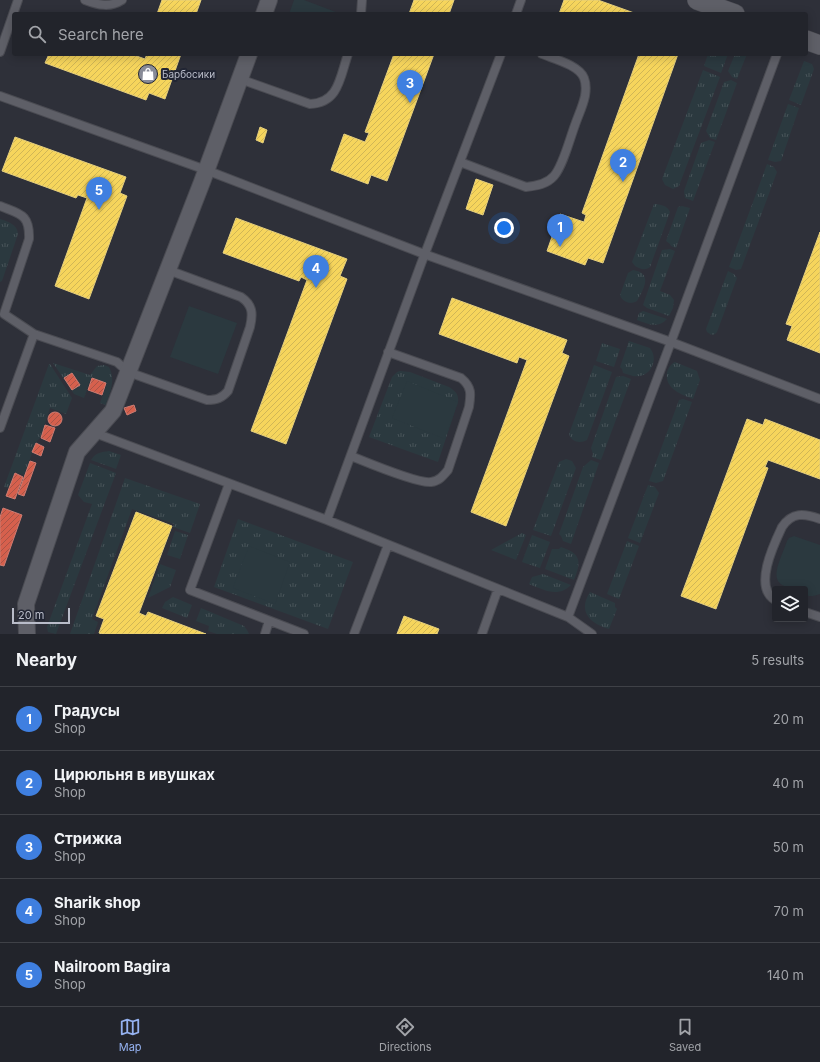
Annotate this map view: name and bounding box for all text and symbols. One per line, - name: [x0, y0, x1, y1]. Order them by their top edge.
- search box: [12, 12, 808, 56]
- icon: search: [26, 23, 48, 45]
- text: Search here: [58, 25, 144, 44]
- shop icon: Барбосики: [137, 63, 159, 85]
- place label: Барбосики: [162, 68, 215, 80]
- pin: 3: [397, 70, 423, 103]
- pin: 2: [610, 149, 636, 182]
- pin: 5: [86, 177, 112, 210]
- pin: 1: [547, 214, 573, 247]
- your location: [494, 218, 514, 238]
- pin: 4: [303, 255, 329, 288]
- map controls: [772, 586, 808, 622]
- button: layers: [772, 586, 808, 622]
- scale bar: [12, 606, 70, 625]
- text: 20 m: [18, 608, 44, 622]
- text: Nearby: [16, 650, 77, 670]
- text: 5 results: [751, 652, 804, 668]
- text: Градусы: [54, 701, 120, 720]
- text: 1: [26, 711, 32, 727]
- text: 20 m: [773, 711, 804, 727]
- text: Shop: [54, 720, 86, 736]
- text: Цирюльня в ивушках: [54, 765, 215, 784]
- text: 2: [25, 775, 33, 791]
- text: 40 m: [772, 775, 804, 791]
- text: Shop: [54, 784, 86, 800]
- text: Стрижка: [54, 829, 122, 848]
- text: 3: [25, 839, 33, 855]
- text: 50 m: [773, 839, 804, 855]
- text: Shop: [54, 848, 86, 864]
- text: Sharik shop: [54, 893, 141, 912]
- text: 4: [25, 903, 33, 919]
- text: 70 m: [774, 903, 804, 919]
- text: Shop: [54, 912, 86, 928]
- text: Nailroom Bagira: [54, 957, 170, 976]
- text: 5: [25, 967, 33, 983]
- text: 140 m: [767, 967, 804, 983]
- text: Shop: [54, 976, 86, 992]
- tab: Map: [119, 1016, 142, 1054]
- tab: Directions: [379, 1016, 432, 1054]
- tab: Saved: [669, 1016, 701, 1054]

